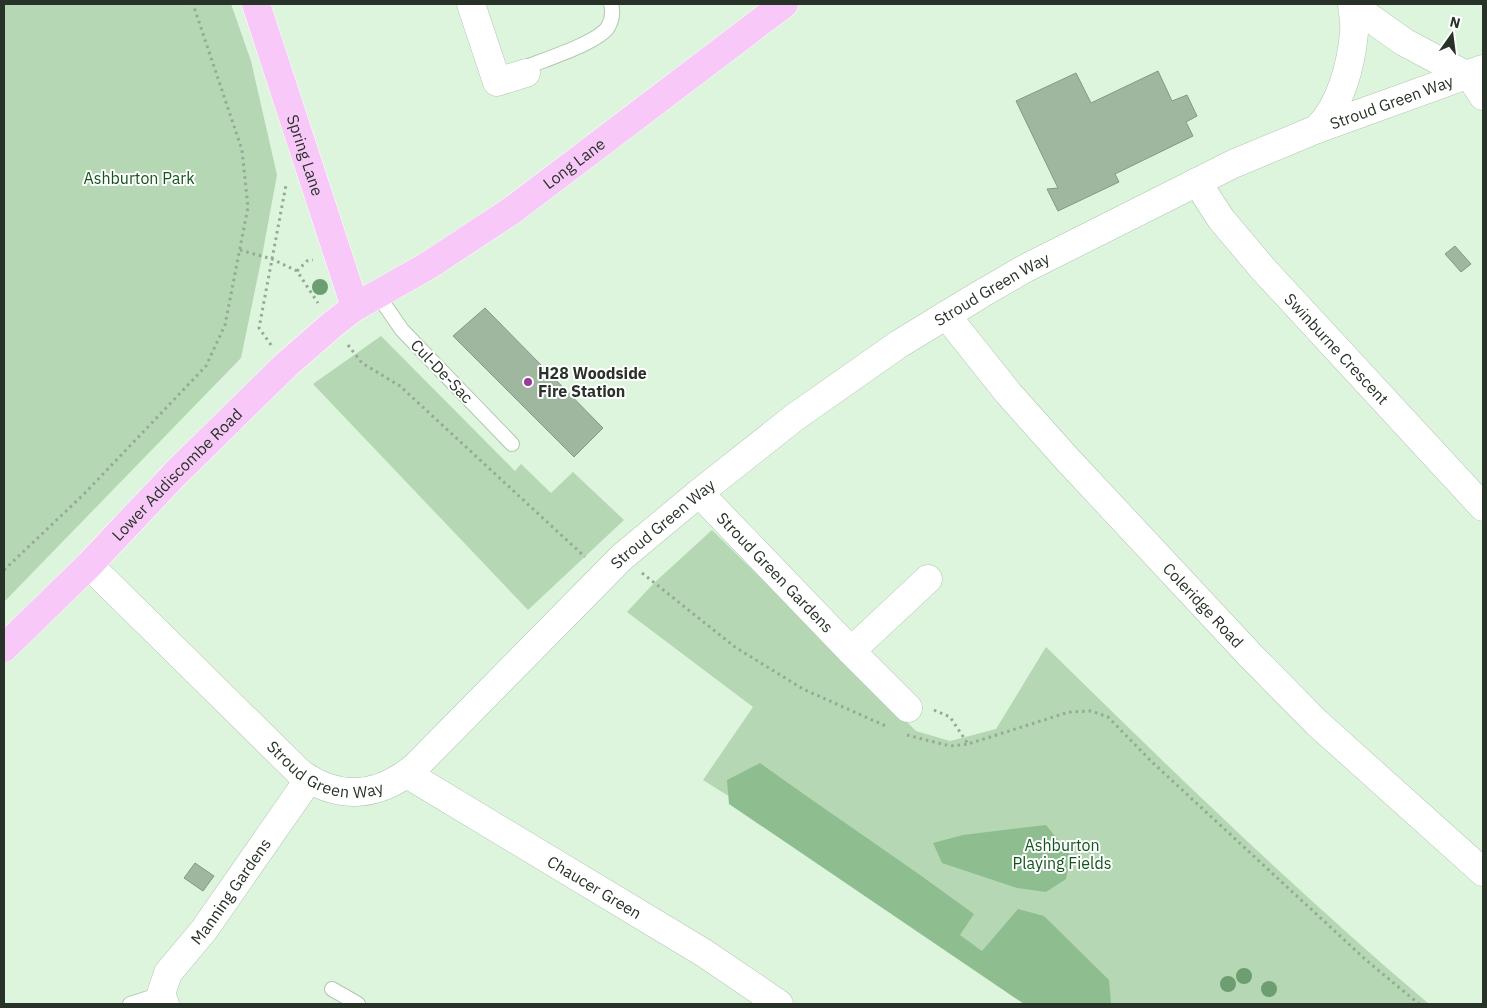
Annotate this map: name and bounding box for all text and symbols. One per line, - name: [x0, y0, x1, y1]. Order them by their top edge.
- north arrow: [1427, 10, 1477, 60]
- text: N: [1448, 12, 1462, 32]
- street label: Stroud Green Way: [1327, 71, 1456, 134]
- street label: Spring Lane: [283, 112, 328, 198]
- street label: Long Lane: [539, 133, 609, 193]
- park label: Ashburton Park: [83, 168, 195, 188]
- street label: Stroud Green Way: [931, 248, 1053, 330]
- street label: Swinburne Crescent: [1280, 289, 1393, 409]
- street label: Cul-De-Sac: [407, 335, 477, 407]
- place label: H28 Woodside Fire Station: [538, 363, 647, 401]
- marker: H28 Woodside Fire Station: [522, 376, 534, 388]
- street label: Lower Addiscombe Road: [107, 404, 246, 545]
- street label: Stroud Green Way: [606, 474, 719, 573]
- street label: Stroud Green Gardens: [713, 508, 838, 637]
- street label: Coleridge Road: [1159, 558, 1248, 652]
- street label: Stroud Green Way: [263, 736, 386, 802]
- street label: Manning Gardens: [186, 834, 275, 948]
- park label: Ashburton Playing Fields: [1013, 835, 1111, 873]
- street label: Chaucer Green: [544, 851, 645, 923]

